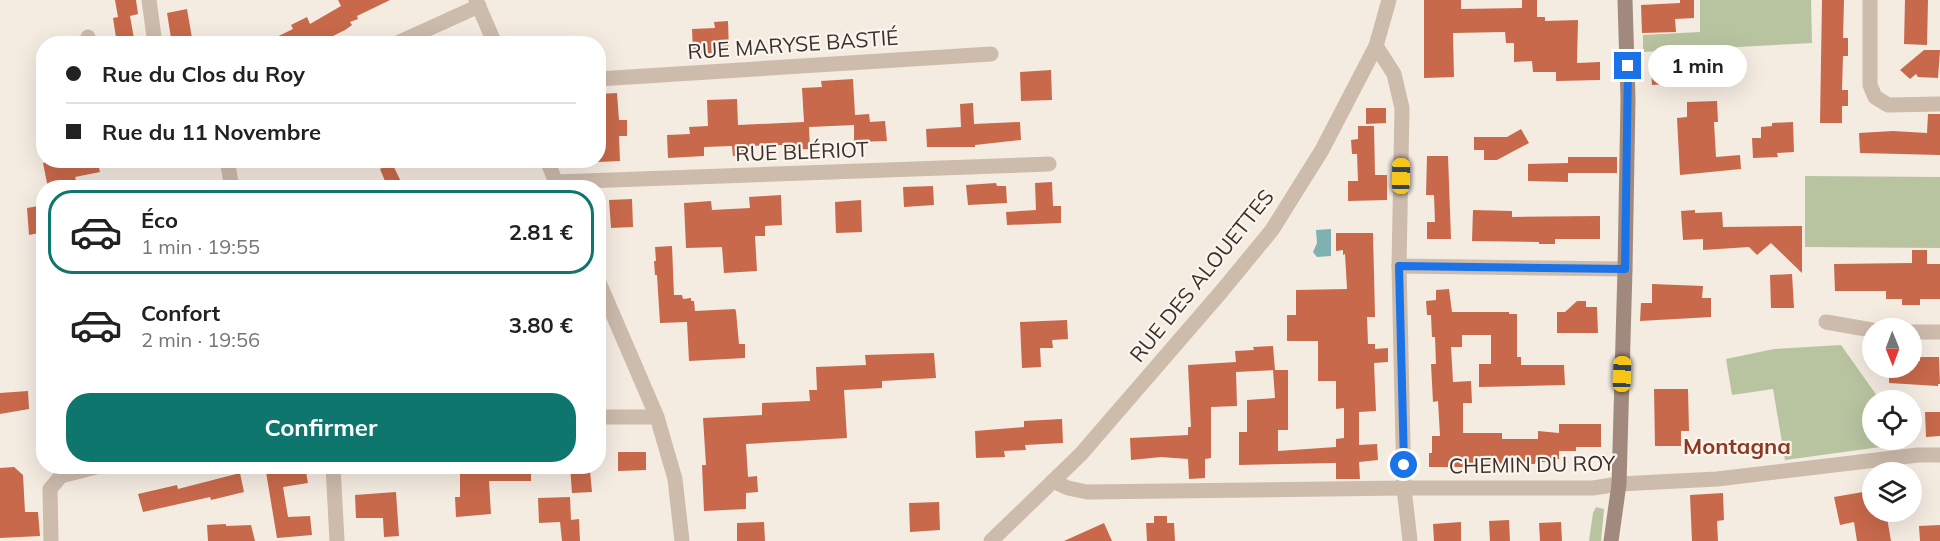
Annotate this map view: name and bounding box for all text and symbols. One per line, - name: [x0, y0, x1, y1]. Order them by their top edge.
- street label: RUE MARYSE BASTIÉ: [687, 24, 899, 64]
- callout: 1 min: [1649, 45, 1748, 87]
- route end: [1614, 52, 1641, 79]
- text: 1 min: [1671, 53, 1724, 78]
- text: Rue du Clos du Roy: [102, 60, 305, 88]
- text: Rue du 11 Novembre: [102, 118, 321, 146]
- street label: RUE BLÉRIOT: [735, 136, 870, 166]
- car: [1392, 158, 1410, 194]
- street label: RUE DES ALOUETTES: [1124, 184, 1279, 367]
- icon: car: [69, 205, 123, 259]
- text: Éco: [141, 206, 178, 234]
- text: 2.81 €: [509, 218, 573, 246]
- text: 1 min · 19:55: [141, 234, 260, 259]
- icon: car: [69, 298, 123, 352]
- text: Confort: [141, 299, 220, 327]
- text: 3.80 €: [509, 311, 573, 339]
- north arrow: [1862, 318, 1922, 378]
- map controls: [1862, 318, 1922, 522]
- text: 2 min · 19:56: [141, 327, 260, 352]
- car: [1612, 356, 1632, 392]
- button: locate: [1862, 390, 1922, 450]
- button: Confirmer: [66, 393, 576, 462]
- district label: Montagna: [1683, 432, 1791, 460]
- street label: CHEMIN DU ROY: [1449, 450, 1616, 478]
- route start: [1390, 451, 1417, 478]
- button: layers: [1862, 462, 1922, 522]

